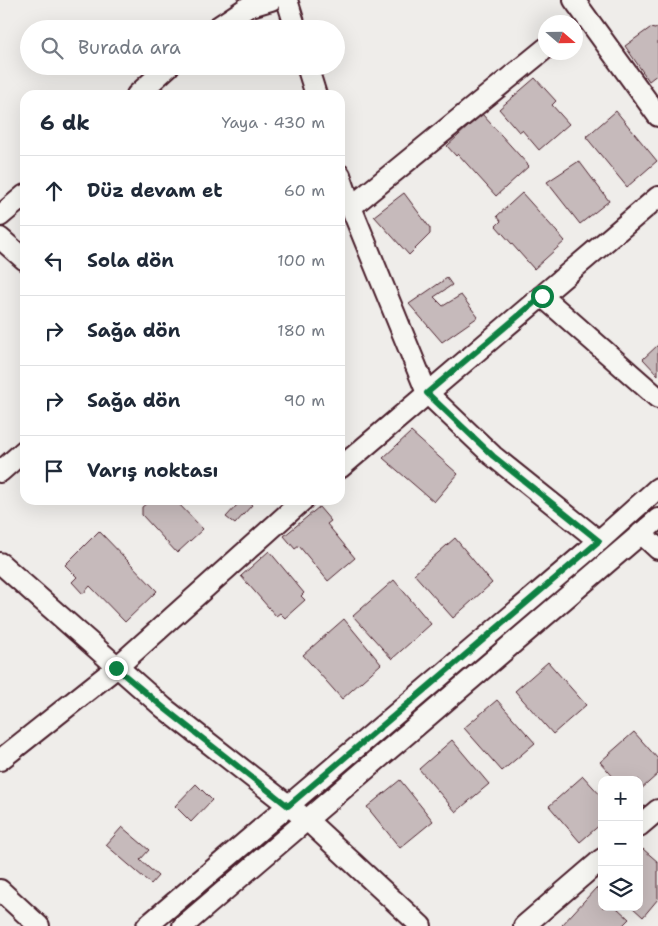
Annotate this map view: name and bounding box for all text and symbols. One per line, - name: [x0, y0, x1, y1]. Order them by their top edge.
- north arrow: [538, 15, 583, 60]
- search box: [20, 20, 345, 75]
- icon: search: [38, 34, 66, 62]
- text: Burada ara: [78, 35, 181, 60]
- text: 6 dk: [40, 109, 90, 137]
- text: Yaya · 430 m: [222, 112, 325, 133]
- icon: ahead: [40, 177, 68, 205]
- text: Düz devam et: [87, 178, 223, 203]
- text: 60 m: [284, 180, 325, 201]
- icon: left: [40, 247, 68, 275]
- text: Sola dön: [87, 248, 174, 273]
- text: 100 m: [277, 250, 325, 271]
- route start: [531, 285, 554, 308]
- icon: right: [40, 317, 68, 345]
- text: Sağa dön: [87, 318, 180, 343]
- text: 180 m: [277, 320, 325, 341]
- icon: right: [40, 387, 68, 415]
- text: Sağa dön: [87, 388, 180, 413]
- text: 90 m: [284, 390, 325, 411]
- icon: arrive: [40, 457, 68, 485]
- text: Varış noktası: [87, 458, 218, 483]
- route end: [105, 657, 128, 680]
- map controls: [598, 776, 643, 911]
- button: +: [598, 776, 643, 821]
- button: −: [598, 821, 643, 866]
- button: layers: [598, 866, 643, 911]

